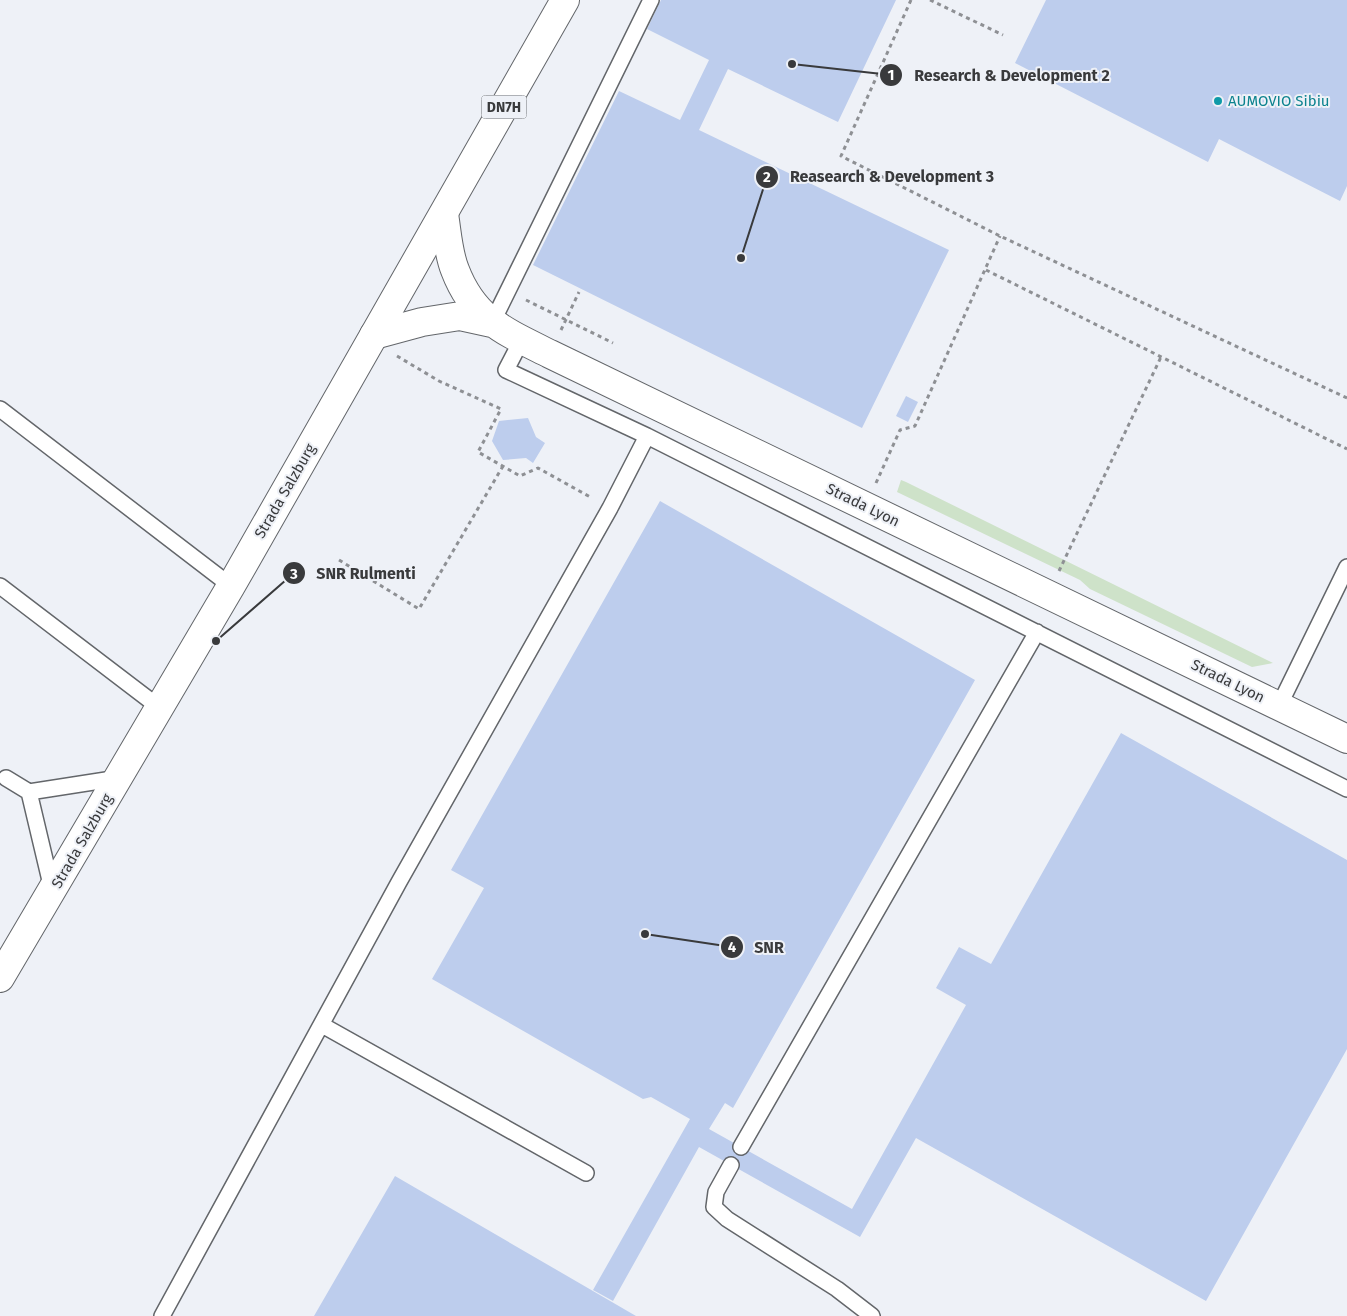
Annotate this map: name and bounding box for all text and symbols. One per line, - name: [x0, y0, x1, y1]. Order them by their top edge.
- callout: Research & Development 2: [879, 60, 1120, 91]
- text: 1: [888, 66, 894, 84]
- text: Research & Development 2: [914, 66, 1110, 85]
- place label: AUMOVIO Sibiu: [1228, 92, 1330, 110]
- road number: DN7H: [482, 95, 526, 118]
- marker: AUMOVIO Sibiu: [1212, 95, 1224, 107]
- callout: Reasearch & Development 3: [755, 161, 1004, 192]
- text: Reasearch & Development 3: [790, 167, 994, 186]
- text: 2: [763, 168, 771, 186]
- street label: Strada Salzburg: [251, 440, 319, 542]
- street label: Strada Lyon: [823, 479, 903, 531]
- callout: SNR Rulmenti: [281, 558, 426, 589]
- text: SNR Rulmenti: [316, 564, 416, 583]
- text: 3: [289, 565, 298, 583]
- street label: Strada Lyon: [1188, 655, 1268, 707]
- street label: Strada Salzburg: [48, 790, 116, 892]
- callout: SNR: [719, 932, 794, 963]
- text: 4: [728, 938, 737, 956]
- text: SNR: [754, 938, 784, 957]

